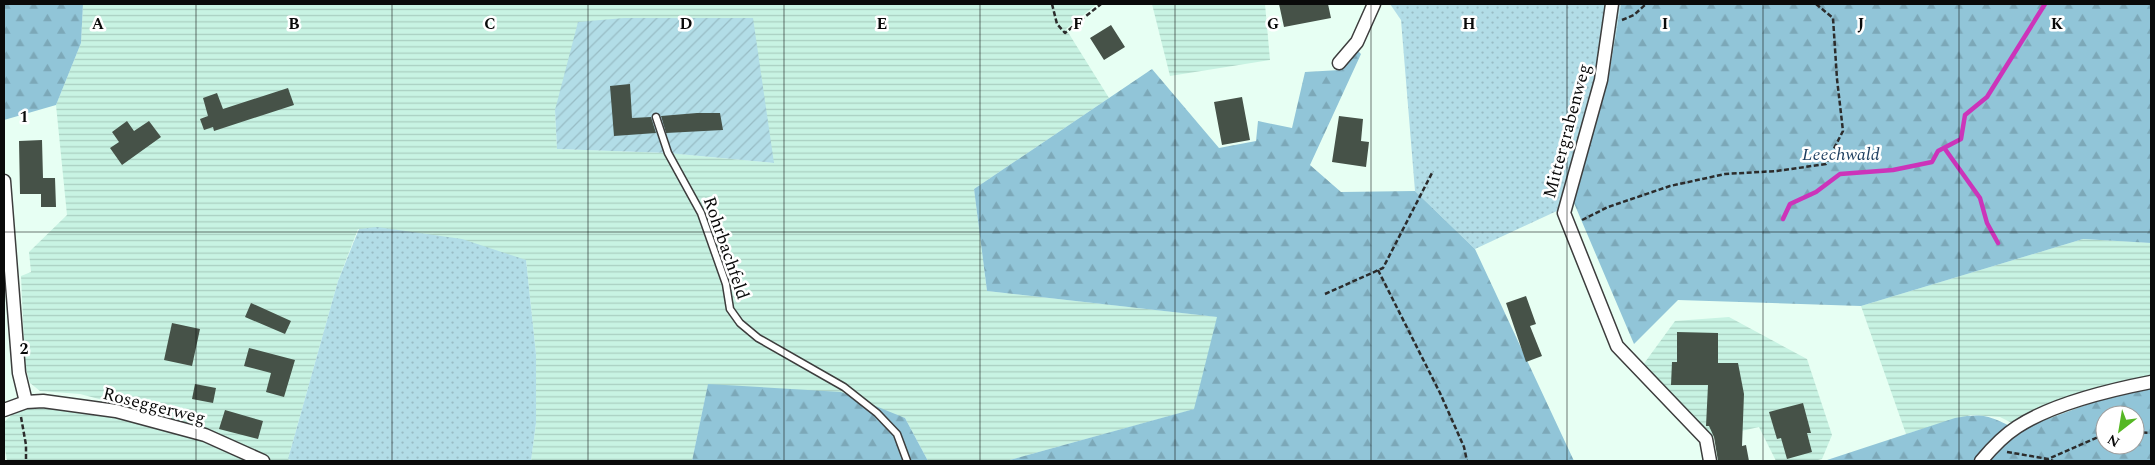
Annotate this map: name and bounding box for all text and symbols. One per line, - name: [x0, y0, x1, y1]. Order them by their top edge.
- text: A: [92, 12, 105, 36]
- text: B: [288, 12, 300, 36]
- text: C: [484, 12, 496, 36]
- text: D: [680, 12, 693, 36]
- text: E: [877, 12, 887, 36]
- text: F: [1073, 12, 1083, 36]
- text: G: [1267, 12, 1279, 36]
- text: H: [1462, 12, 1476, 36]
- text: I: [1662, 12, 1668, 36]
- text: J: [1858, 12, 1865, 36]
- text: K: [2051, 12, 2064, 36]
- street label: Mittergrabenweg: [1536, 61, 1598, 201]
- text: 1: [20, 105, 28, 129]
- park label: Leechwald: [1802, 141, 1880, 168]
- street label: Rohrbachfeld: [696, 193, 756, 303]
- text: 2: [20, 337, 29, 361]
- street label: Roseggerweg: [100, 380, 208, 432]
- north arrow: [2095, 405, 2145, 455]
- text: N: [2103, 429, 2124, 453]

